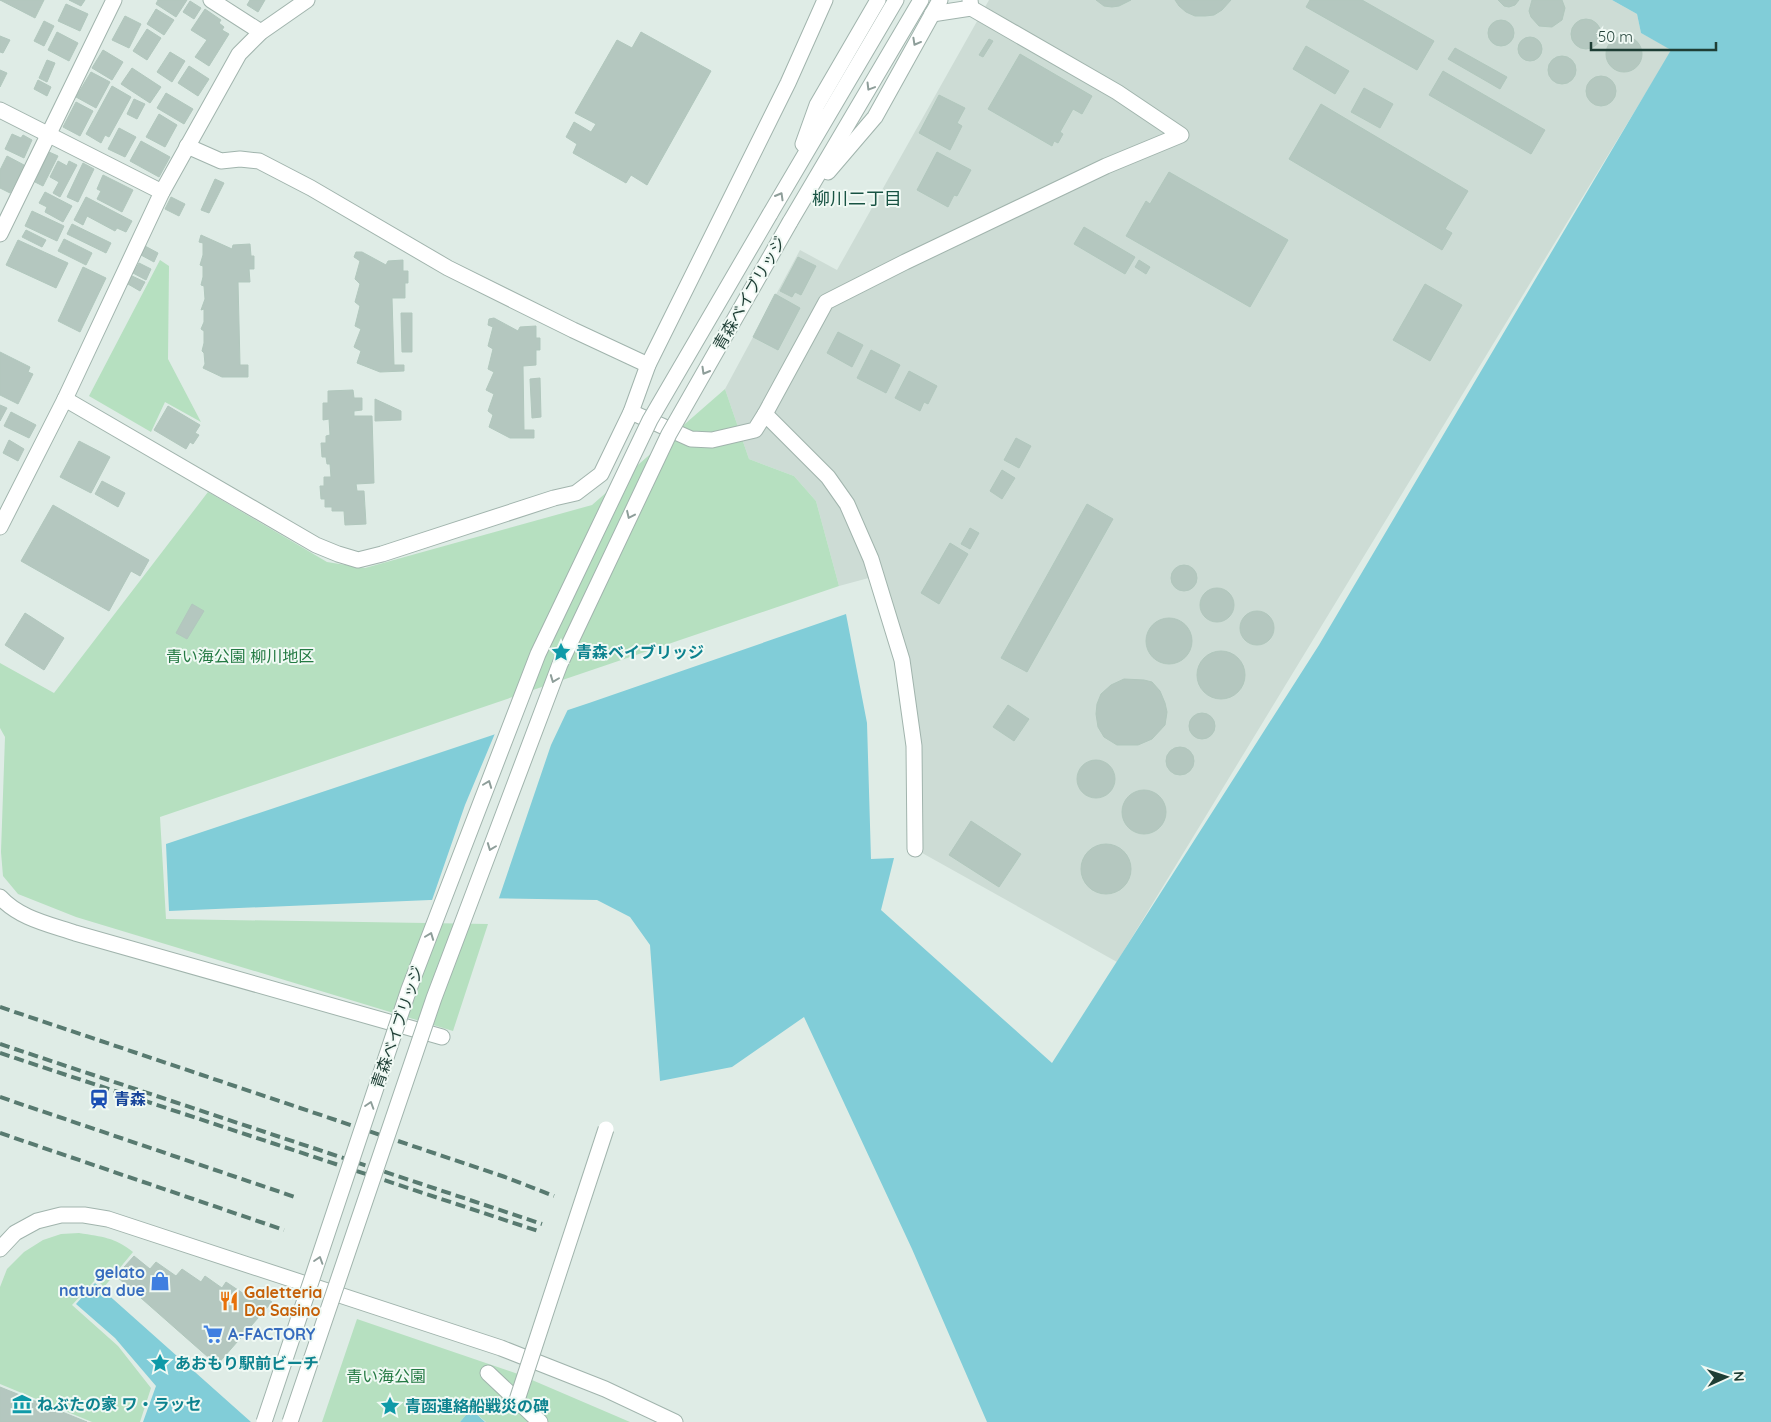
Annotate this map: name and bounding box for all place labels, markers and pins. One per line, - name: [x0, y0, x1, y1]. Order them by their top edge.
- place icon: 青森ベイブリッジ: [550, 641, 572, 663]
- place label: 青森ベイブリッジ: [576, 642, 704, 662]
- station icon: 青森: [88, 1088, 110, 1110]
- place label: 青森: [114, 1089, 146, 1109]
- place label: gelato natura due: [59, 1262, 145, 1300]
- shop icon: gelato natura due: [149, 1270, 171, 1292]
- place label: Galetteria Da Sasino: [244, 1282, 322, 1320]
- restaurant icon: Galetteria Da Sasino: [218, 1290, 240, 1312]
- supermarket icon: A-FACTORY: [202, 1323, 224, 1345]
- place label: A-FACTORY: [228, 1324, 316, 1344]
- place icon: あおもり駅前ビーチ: [149, 1352, 171, 1374]
- place label: あおもり駅前ビーチ: [175, 1353, 319, 1373]
- museum icon: ねぶたの家 ワ・ラッセ: [11, 1393, 33, 1415]
- place label: ねぶたの家 ワ・ラッセ: [37, 1394, 201, 1414]
- place icon: 青函連絡船戦災の碑: [379, 1395, 401, 1417]
- place label: 青函連絡船戦災の碑: [405, 1396, 549, 1416]

